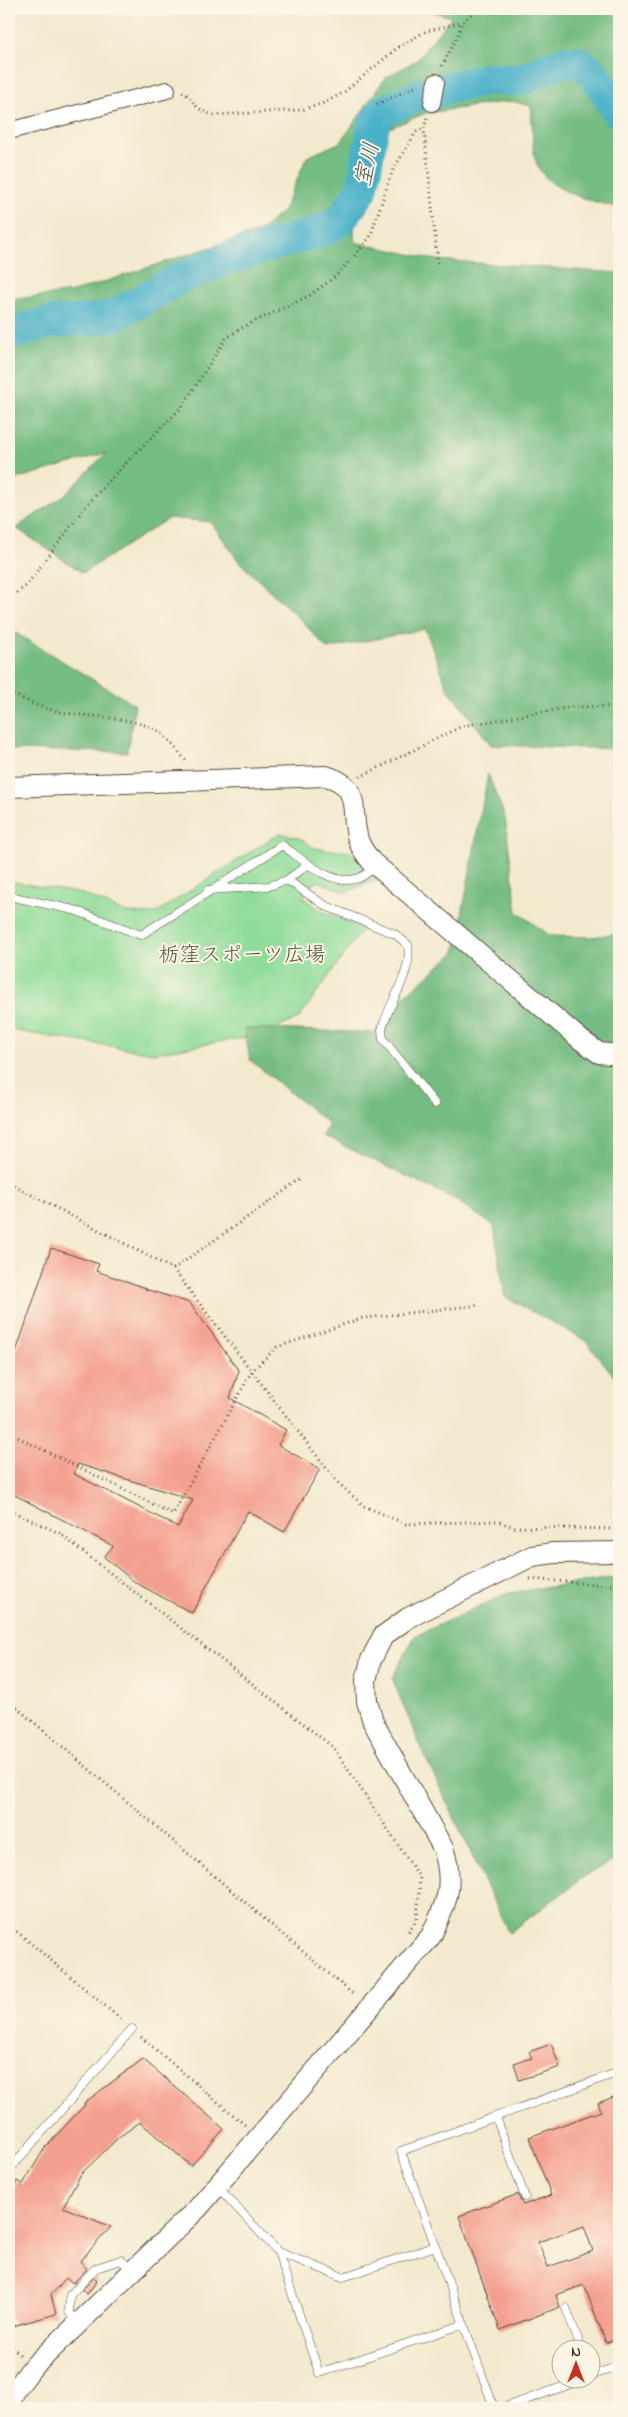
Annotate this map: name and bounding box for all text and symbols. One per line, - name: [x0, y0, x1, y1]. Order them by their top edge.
- water label: 室川: [348, 140, 389, 190]
- park label: 栃窪スポーツ広場: [158, 941, 326, 971]
- north arrow: [550, 2340, 600, 2390]
- text: N: [571, 2342, 581, 2363]

